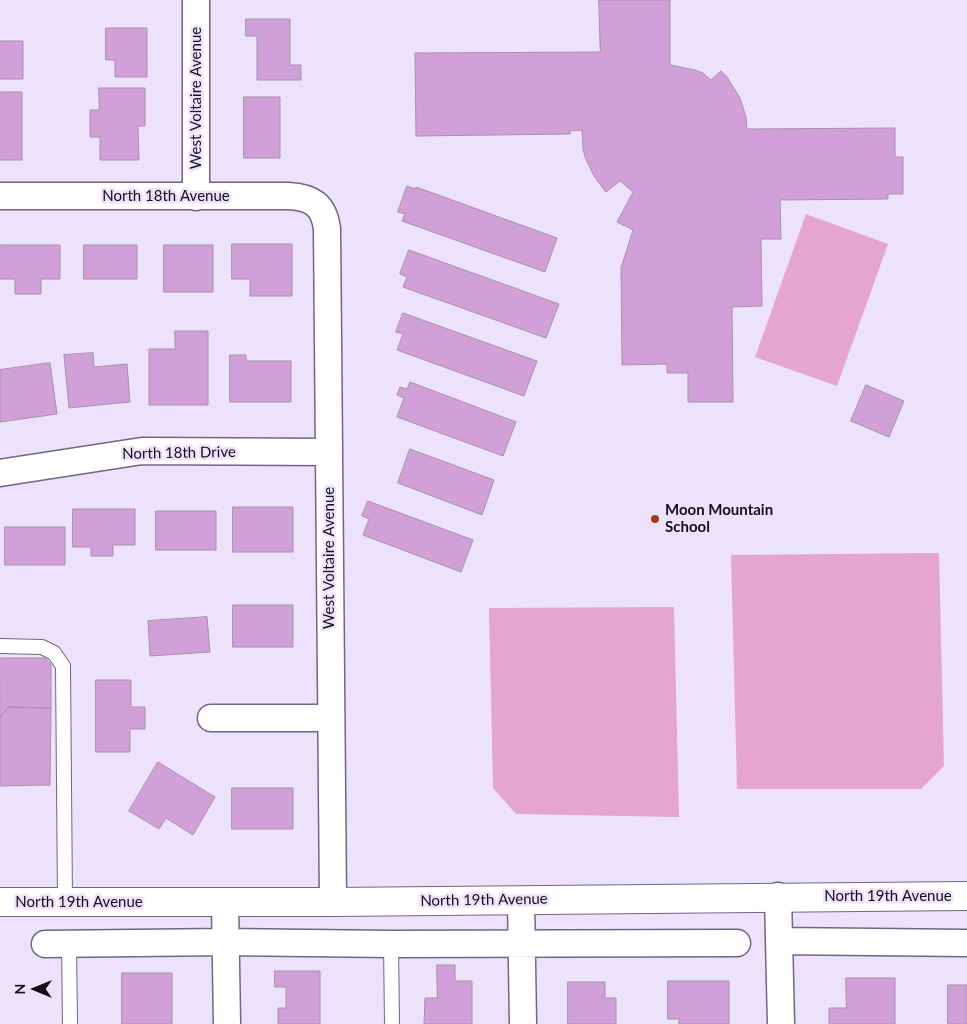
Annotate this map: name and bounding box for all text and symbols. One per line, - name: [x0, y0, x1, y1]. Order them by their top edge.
- street label: West Voltaire Avenue: [187, 27, 205, 169]
- street label: North 18th Avenue: [102, 187, 230, 205]
- street label: North 18th Drive: [122, 443, 236, 463]
- street label: West Voltaire Avenue: [320, 487, 338, 629]
- place label: Moon Mountain School: [665, 501, 773, 536]
- marker: Moon Mountain School: [649, 513, 661, 525]
- street label: North 19th Avenue: [824, 887, 952, 905]
- street label: North 19th Avenue: [420, 890, 548, 910]
- street label: North 19th Avenue: [15, 893, 143, 911]
- north arrow: [10, 964, 60, 1014]
- text: N: [11, 984, 28, 994]

